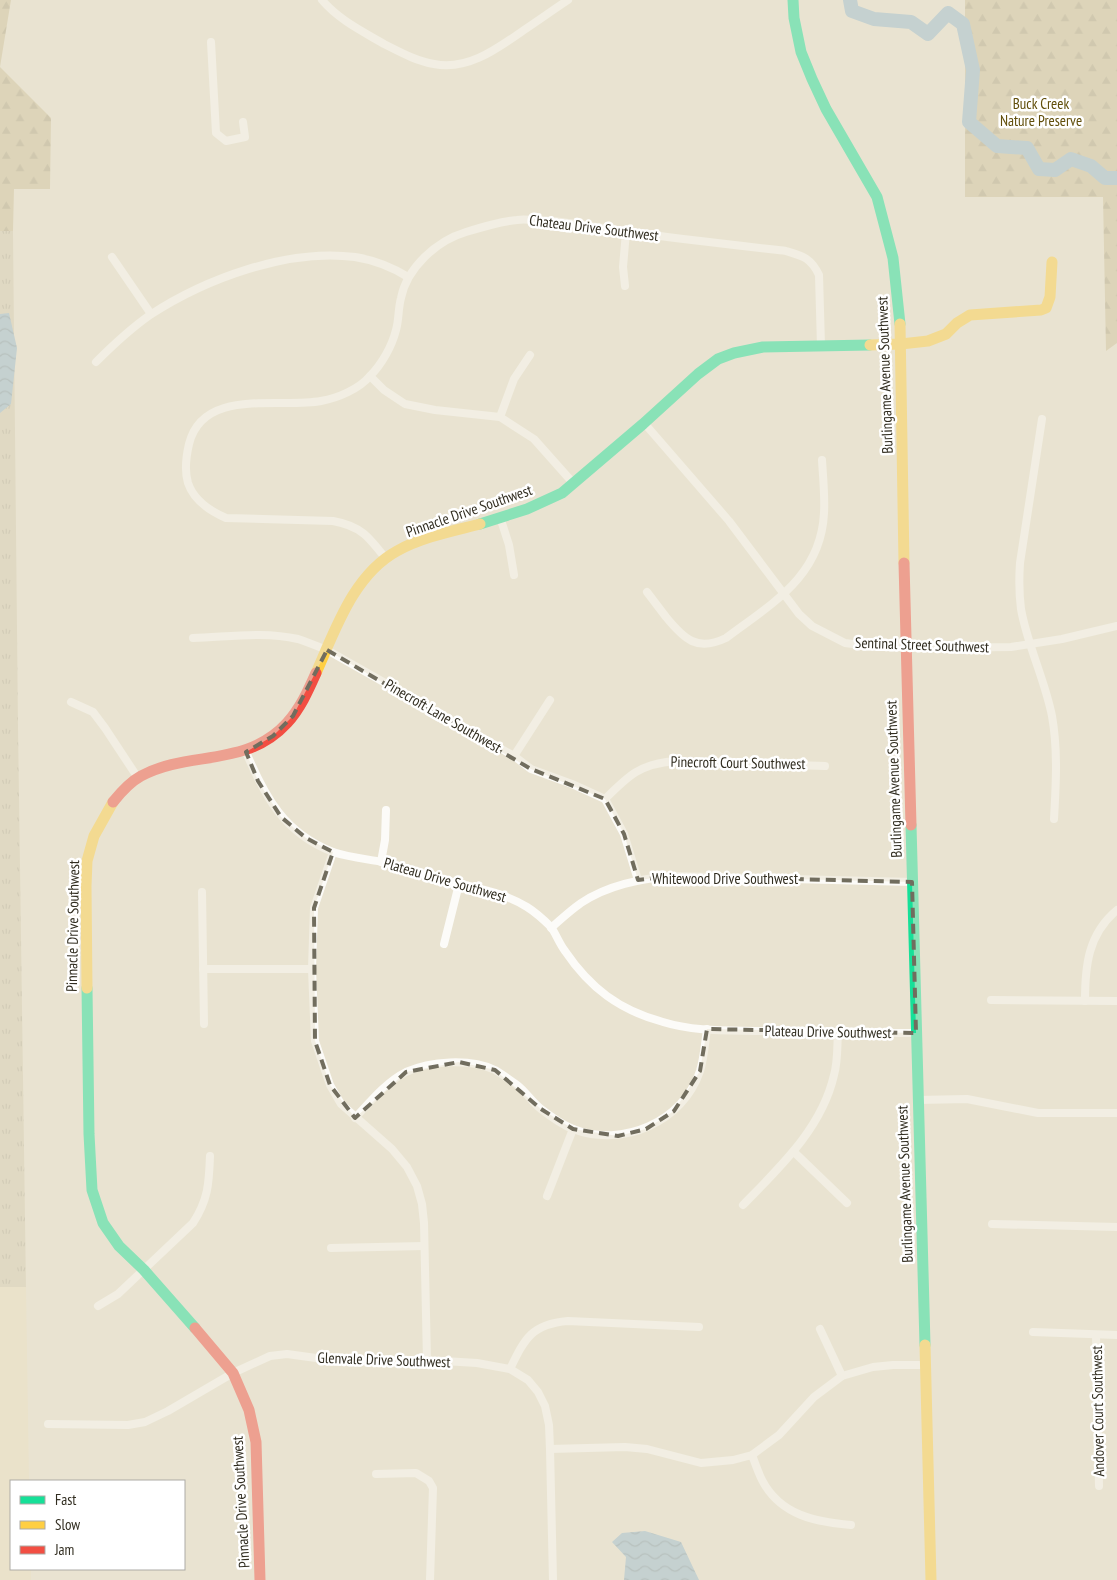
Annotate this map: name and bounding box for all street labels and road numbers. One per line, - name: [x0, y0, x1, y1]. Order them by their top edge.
- street label: Chateau Drive Southwest: [528, 210, 660, 245]
- street label: Burlingame Avenue Southwest: [872, 296, 897, 454]
- street label: Pinnacle Drive Southwest: [403, 480, 534, 541]
- street label: Sentinal Street Southwest: [855, 633, 989, 656]
- street label: Pinecroft Lane Southwest: [381, 674, 505, 757]
- street label: Burlingame Avenue Southwest: [881, 700, 906, 858]
- street label: Pinecroft Court Southwest: [670, 752, 806, 773]
- street label: Plateau Drive Southwest: [382, 853, 509, 906]
- street label: Pinnacle Drive Southwest: [62, 860, 83, 992]
- street label: Whitewood Drive Southwest: [652, 869, 798, 888]
- street label: Plateau Drive Southwest: [764, 1021, 892, 1042]
- street label: Burlingame Avenue Southwest: [892, 1105, 917, 1263]
- street label: Andover Court Southwest: [1087, 1345, 1108, 1477]
- street label: Glenvale Drive Southwest: [317, 1348, 451, 1371]
- street label: Pinnacle Drive Southwest: [228, 1436, 253, 1568]

